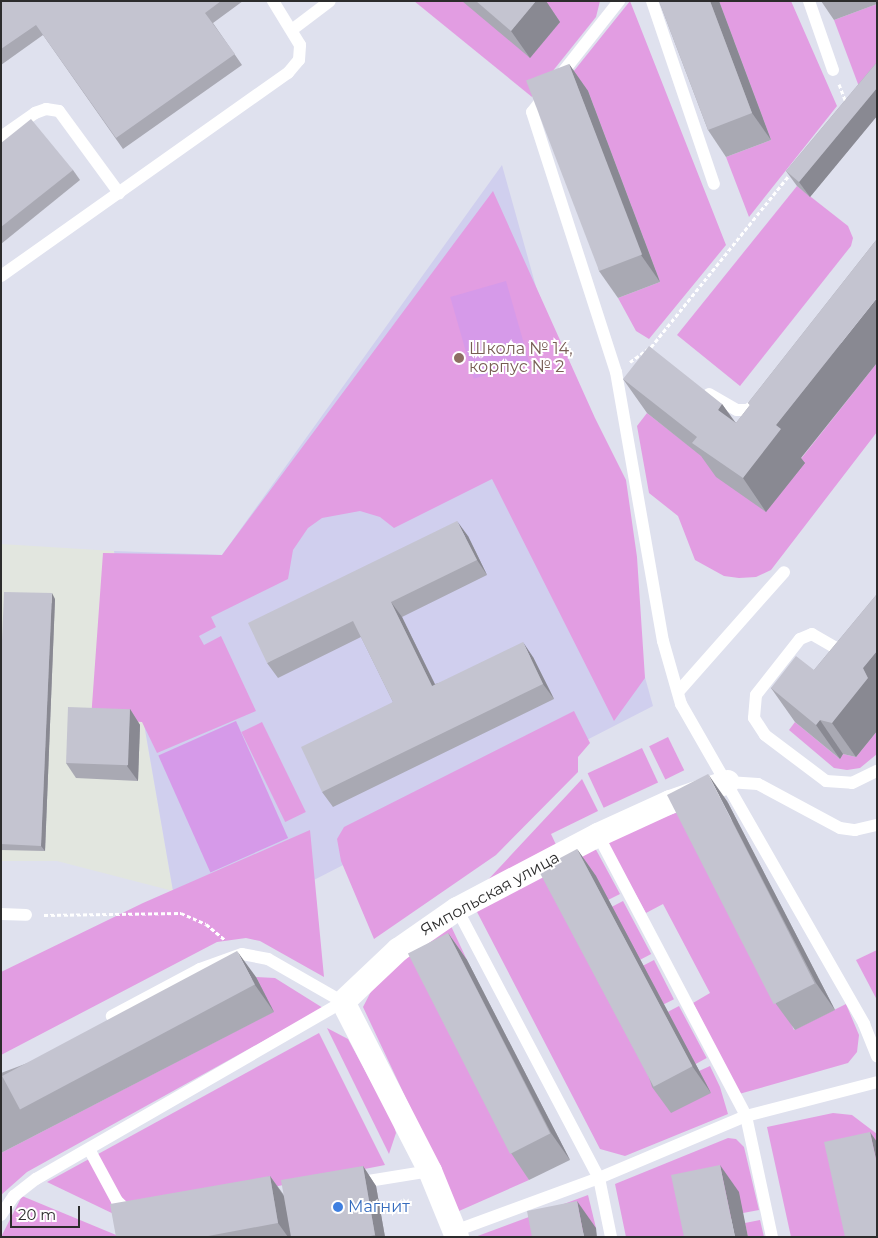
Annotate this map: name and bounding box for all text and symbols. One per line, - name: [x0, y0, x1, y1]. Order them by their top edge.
- place label: Школа № 14, корпус № 2: [469, 339, 573, 377]
- marker: Школа № 14, корпус № 2: [453, 352, 465, 364]
- street label: Ямпольская улица: [417, 848, 563, 940]
- scale bar: [12, 1196, 82, 1228]
- place label: Магнит: [348, 1197, 410, 1217]
- marker: Магнит: [332, 1201, 344, 1213]
- text: 20 m: [18, 1205, 56, 1224]

